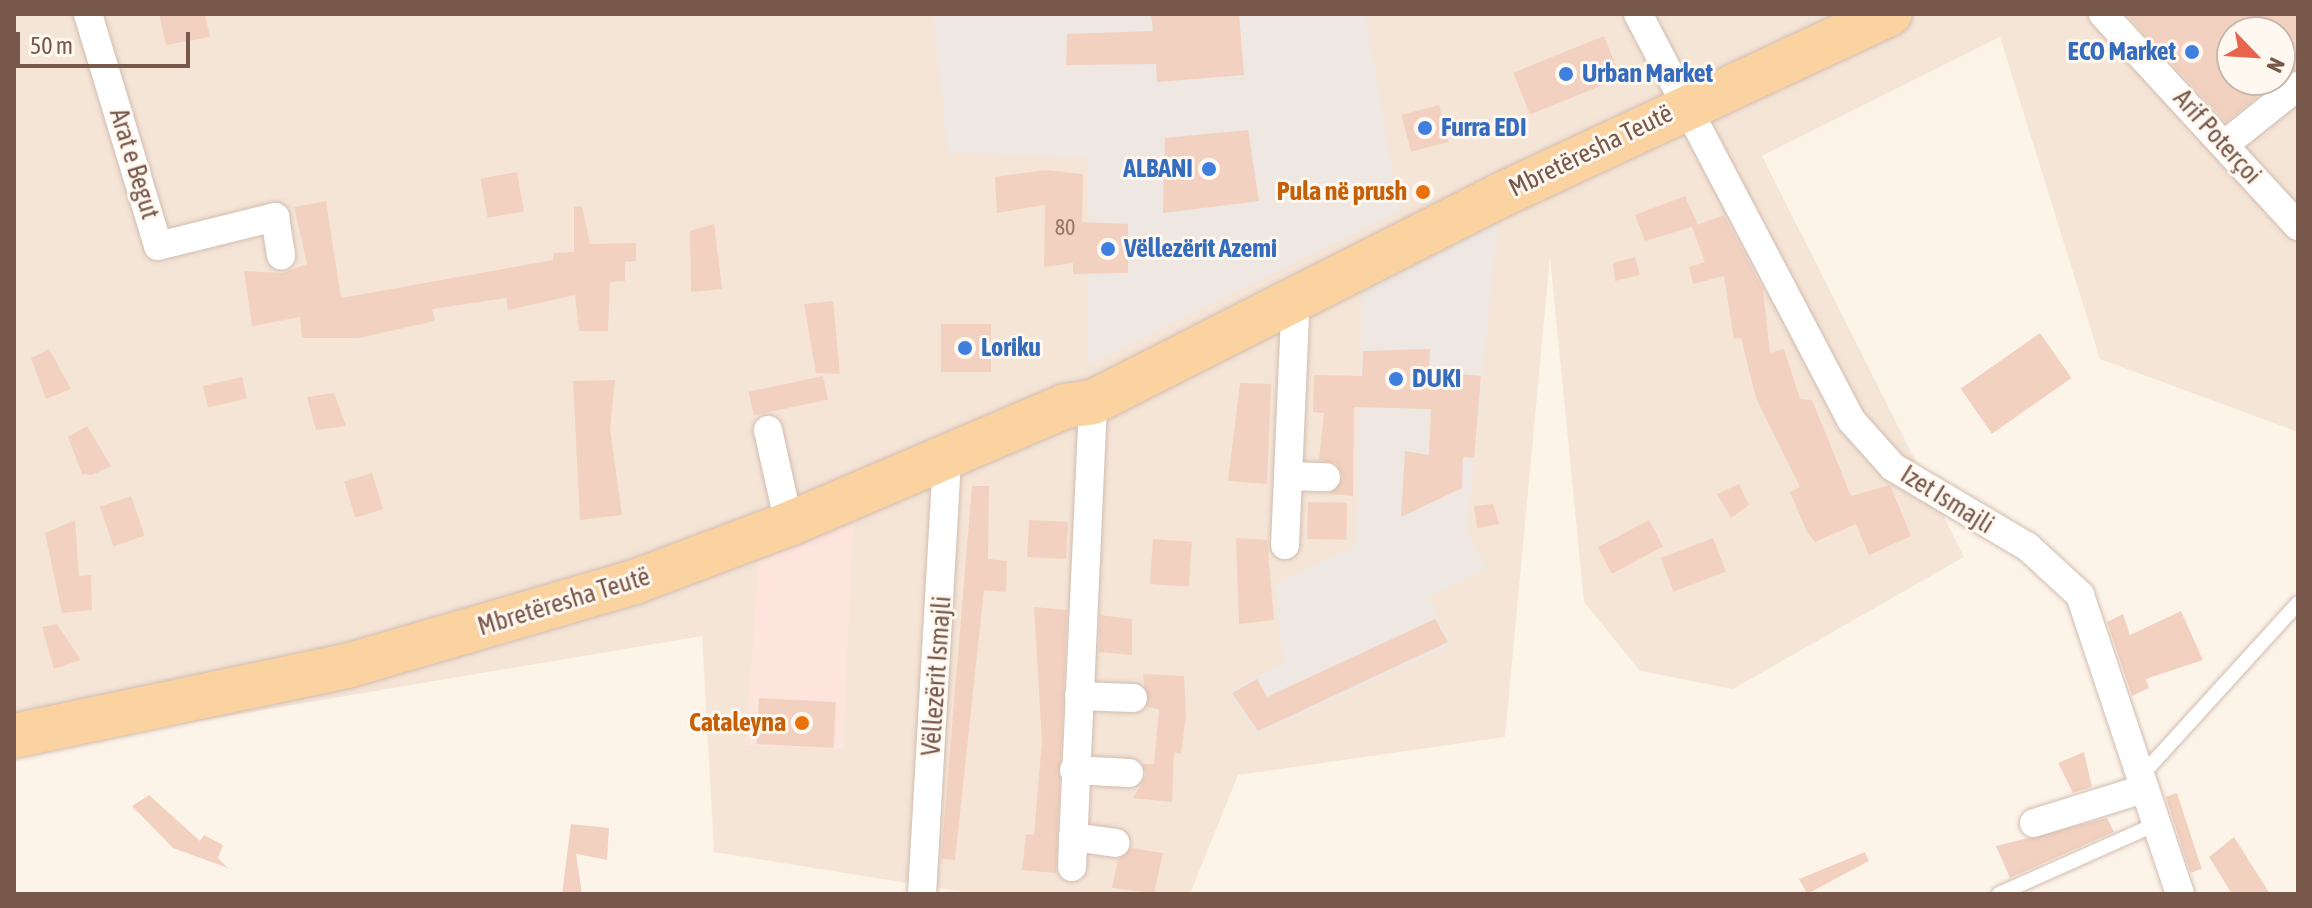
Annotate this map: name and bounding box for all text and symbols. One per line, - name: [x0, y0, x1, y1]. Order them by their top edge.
- scale bar: [20, 16, 194, 66]
- north arrow: [2216, 16, 2296, 96]
- text: 50 m: [30, 32, 73, 59]
- place label: ECO Market: [2068, 36, 2176, 68]
- marker: ECO Market: [2183, 43, 2201, 61]
- text: N: [2261, 54, 2290, 77]
- place label: Urban Market: [1582, 58, 1713, 90]
- marker: Urban Market: [1557, 65, 1575, 83]
- street label: Arif Poterçoi: [2166, 83, 2268, 191]
- street label: Mbretëresha Teutë: [1504, 98, 1678, 204]
- street label: Arat e Begut: [102, 105, 166, 223]
- place label: Furra EDI: [1441, 112, 1527, 144]
- marker: Furra EDI: [1416, 119, 1434, 137]
- place label: ALBANI: [1123, 153, 1193, 185]
- marker: ALBANI: [1200, 160, 1218, 178]
- place label: Pula në prush: [1277, 176, 1407, 208]
- marker: Pula në prush: [1414, 183, 1432, 201]
- house number: 80: [1055, 215, 1075, 241]
- place label: Vëllezërit Azemi: [1124, 233, 1277, 265]
- marker: Vëllezërit Azemi: [1099, 240, 1117, 258]
- place label: Loriku: [981, 332, 1041, 364]
- marker: Loriku: [956, 339, 974, 357]
- place label: DUKI: [1412, 363, 1461, 395]
- marker: DUKI: [1387, 370, 1405, 388]
- street label: Izet Ismajli: [1895, 459, 1999, 541]
- street label: Mbretëresha Teutë: [474, 561, 654, 643]
- street label: Vëllezërit Ismajli: [916, 595, 958, 757]
- place label: Cataleyna: [689, 707, 786, 739]
- marker: Cataleyna: [793, 714, 811, 732]

